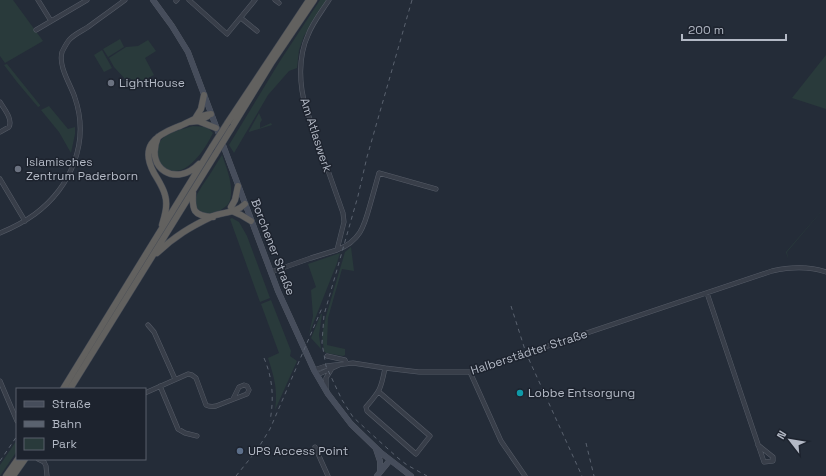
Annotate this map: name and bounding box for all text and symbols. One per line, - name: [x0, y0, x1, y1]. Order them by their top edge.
- scale bar: [682, 16, 786, 42]
- text: 200 m: [688, 22, 724, 38]
- place label: LightHouse: [119, 75, 185, 91]
- marker: LightHouse: [106, 78, 116, 88]
- street label: Am Atlaswerk: [296, 96, 336, 175]
- place label: Islamisches Zentrum Paderborn: [26, 154, 138, 184]
- marker: Islamisches Zentrum Paderborn: [13, 164, 23, 174]
- street label: Borchener Straße: [247, 196, 299, 298]
- street label: Halberstädter Straße: [469, 326, 589, 378]
- place label: Lobbe Entsorgung: [528, 385, 635, 401]
- legend: [16, 388, 146, 460]
- marker: Lobbe Entsorgung: [515, 388, 525, 398]
- text: Straße: [52, 396, 91, 412]
- text: Bahn: [52, 416, 82, 432]
- north arrow: [770, 420, 810, 460]
- text: N: [774, 428, 789, 442]
- text: Park: [52, 436, 77, 452]
- place label: UPS Access Point: [248, 443, 348, 459]
- marker: UPS Access Point: [235, 446, 245, 456]

